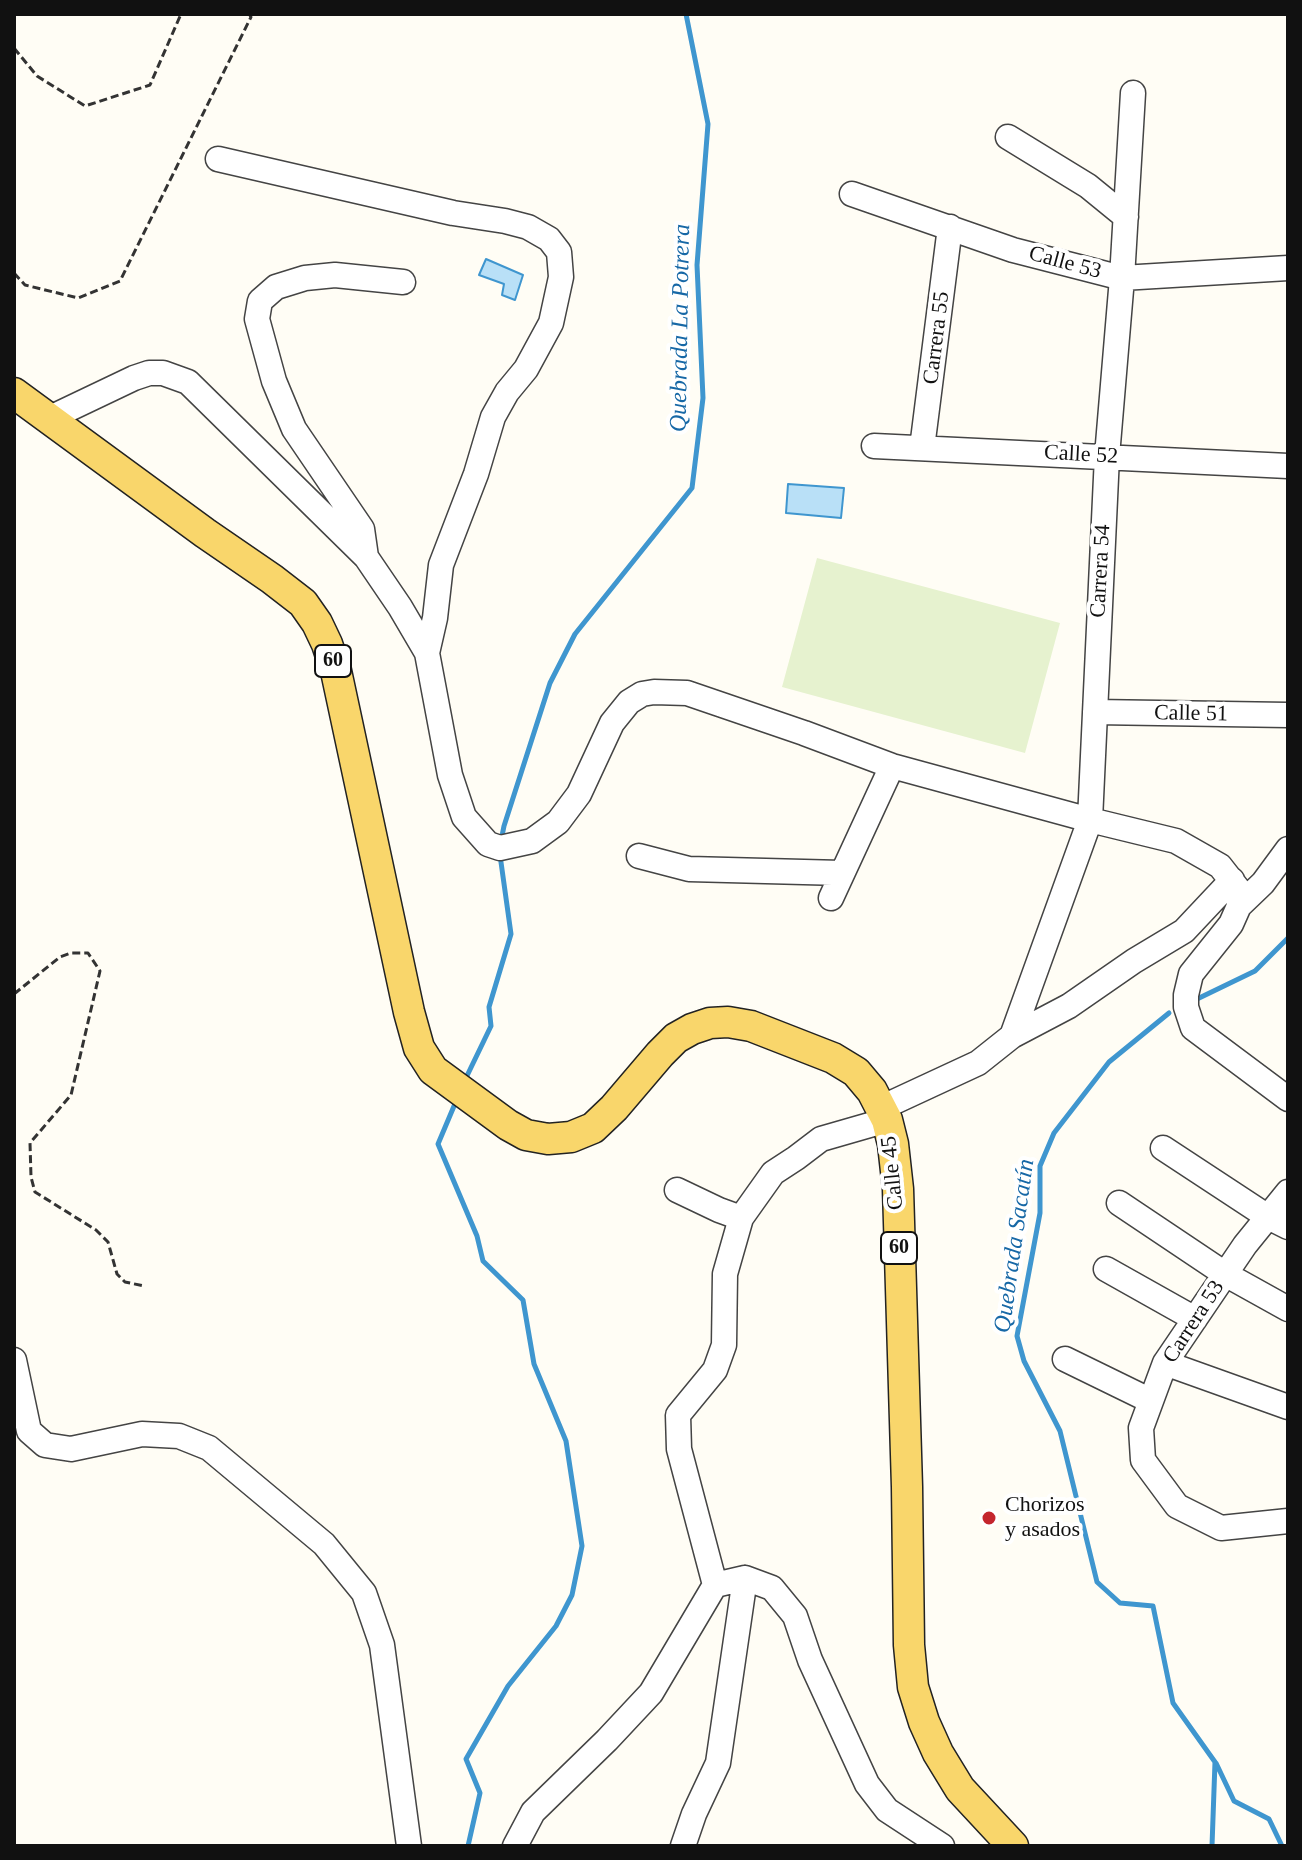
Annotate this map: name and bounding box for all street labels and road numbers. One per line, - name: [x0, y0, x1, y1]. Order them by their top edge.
- street label: Calle 53: [1026, 241, 1104, 285]
- street label: Carrera 55: [918, 290, 956, 386]
- street label: Calle 52: [1043, 440, 1119, 470]
- street label: Carrera 54: [1085, 524, 1117, 618]
- road number: 60: [315, 645, 351, 677]
- street label: Calle 51: [1154, 700, 1228, 728]
- street label: Calle 45: [876, 1135, 910, 1211]
- road number: 60: [881, 1232, 917, 1264]
- street label: Carrera 53: [1157, 1276, 1231, 1368]

